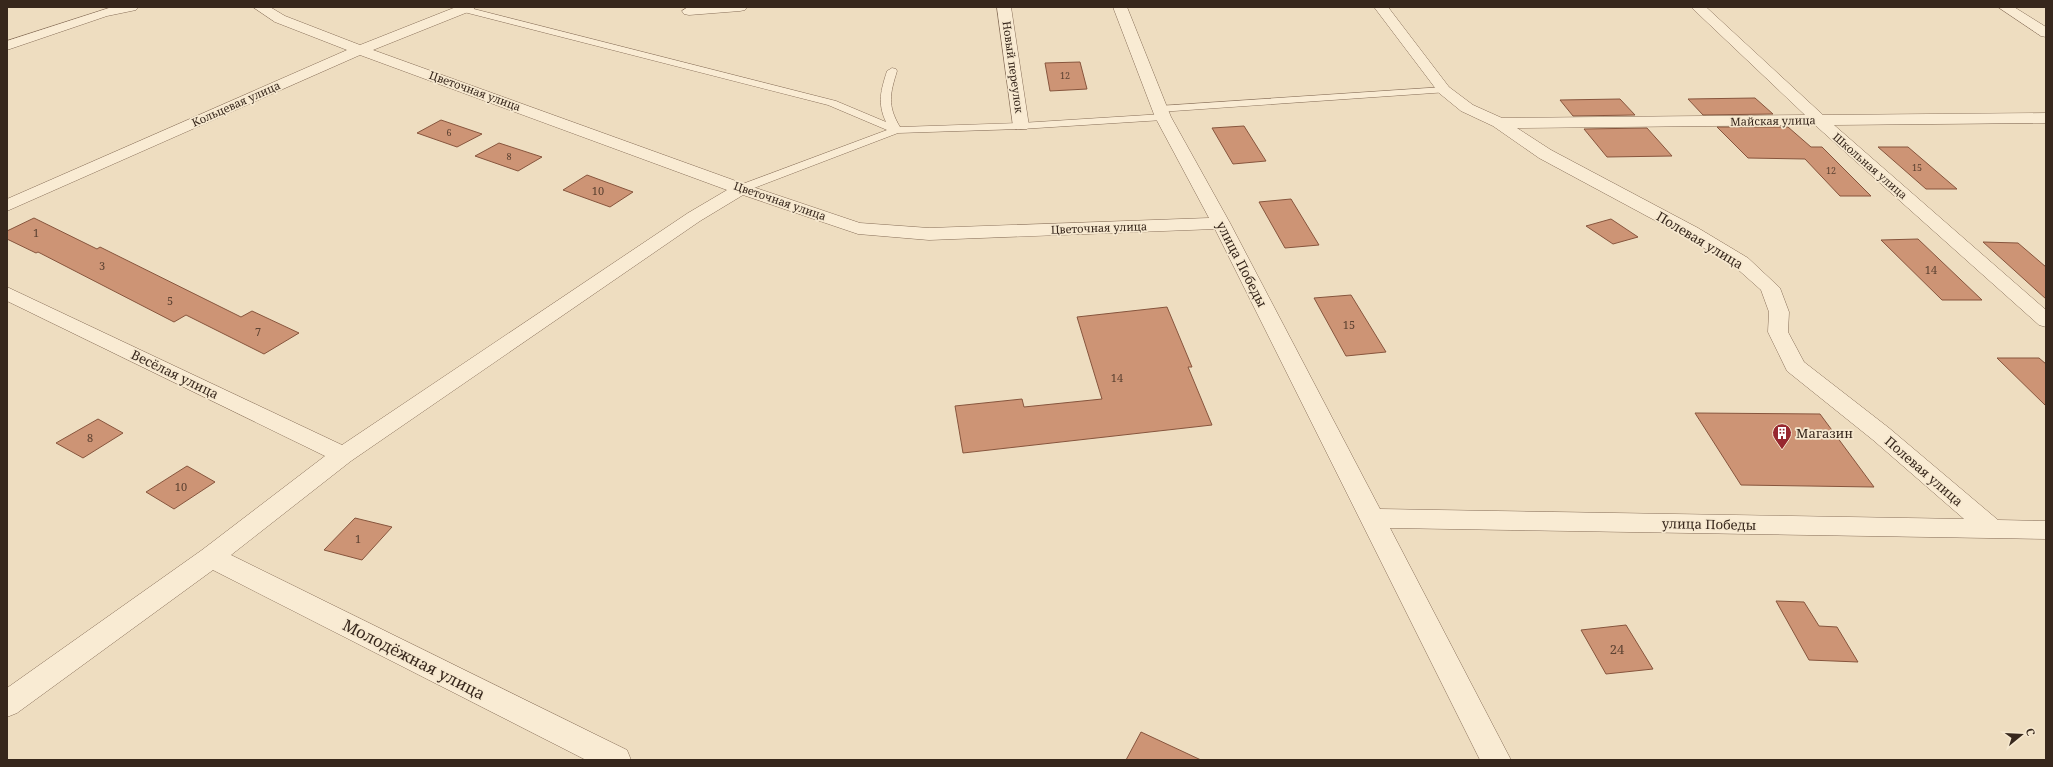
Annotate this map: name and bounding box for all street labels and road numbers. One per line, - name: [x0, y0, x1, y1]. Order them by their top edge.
- street label: Новый переулок: [1000, 20, 1027, 114]
- street label: Цветочная улица: [427, 67, 523, 114]
- street label: Кольцевая улица: [189, 77, 282, 130]
- street label: Майская улица: [1730, 112, 1816, 129]
- street label: Школьная улица: [1830, 129, 1911, 202]
- street label: Цветочная улица: [732, 178, 828, 223]
- street label: Полевая улица: [1653, 207, 1747, 273]
- street label: Цветочная улица: [1050, 218, 1147, 237]
- street label: улица Победы: [1213, 218, 1272, 310]
- street label: Весёлая улица: [128, 345, 222, 403]
- street label: Полевая улица: [1881, 432, 1967, 510]
- street label: улица Победы: [1662, 514, 1757, 534]
- street label: Молодёжная улица: [339, 613, 489, 705]

